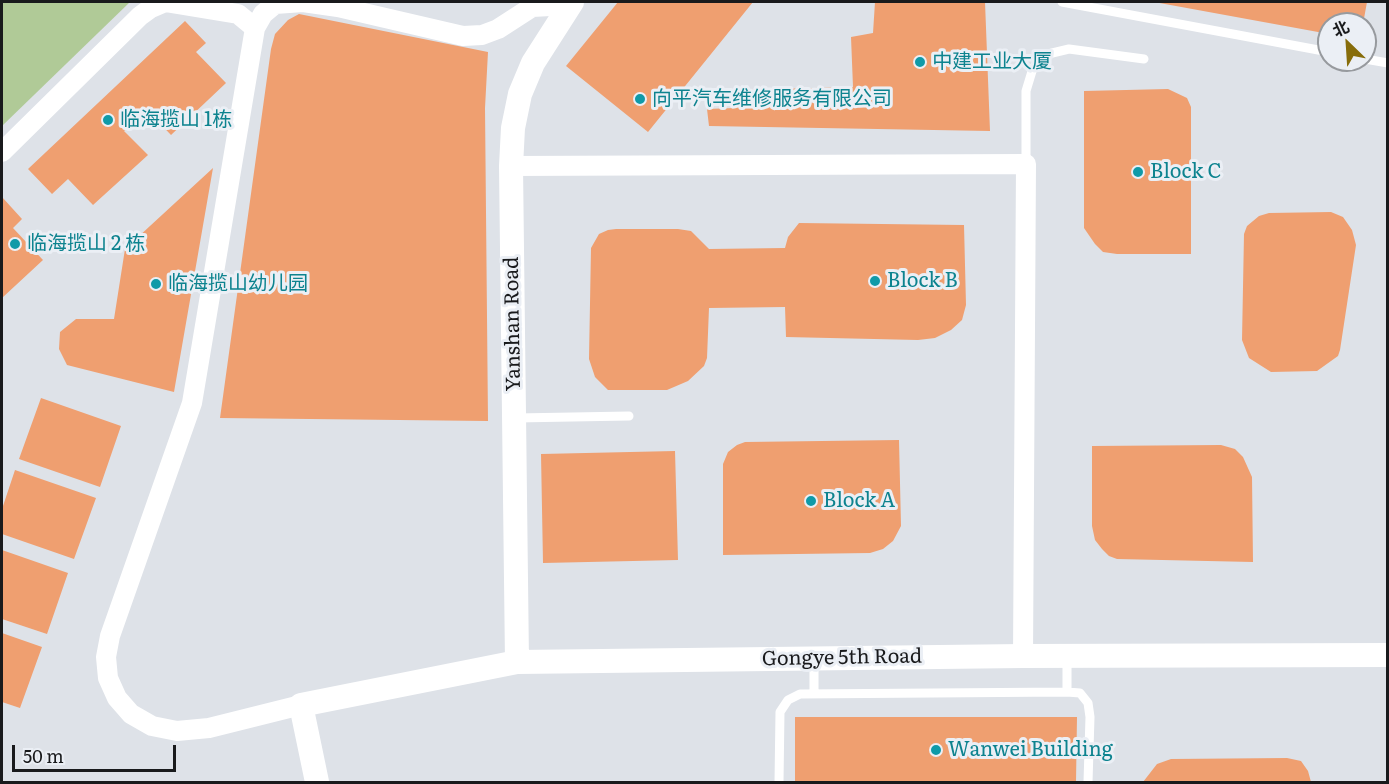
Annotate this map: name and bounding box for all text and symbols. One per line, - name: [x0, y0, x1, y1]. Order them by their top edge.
- north arrow: [1317, 12, 1377, 72]
- text: 北: [1328, 13, 1353, 42]
- place label: 中建工业大厦: [932, 50, 1052, 74]
- marker: 中建工业大厦: [913, 55, 927, 69]
- place label: 向平汽车维修服务有限公司: [652, 87, 892, 111]
- marker: 向平汽车维修服务有限公司: [633, 92, 647, 106]
- place label: 临海揽山 1栋: [120, 108, 232, 132]
- marker: 临海揽山 1栋: [101, 113, 115, 127]
- place label: Block C: [1150, 160, 1221, 184]
- marker: Block C: [1131, 165, 1145, 179]
- place label: 临海揽山 2 栋: [27, 232, 145, 256]
- marker: 临海揽山 2 栋: [8, 237, 22, 251]
- street label: Yanshan Road: [500, 257, 526, 391]
- place label: Block B: [887, 269, 958, 293]
- place label: 临海揽山幼儿园: [168, 272, 308, 296]
- marker: Block B: [868, 274, 882, 288]
- marker: 临海揽山幼儿园: [149, 277, 163, 291]
- place label: Block A: [823, 489, 895, 513]
- marker: Block A: [804, 494, 818, 508]
- street label: Gongye 5th Road: [762, 645, 922, 671]
- scale bar: [15, 733, 178, 771]
- place label: Wanwei Building: [948, 738, 1113, 762]
- text: 50 m: [23, 742, 64, 769]
- marker: Wanwei Building: [929, 743, 943, 757]

